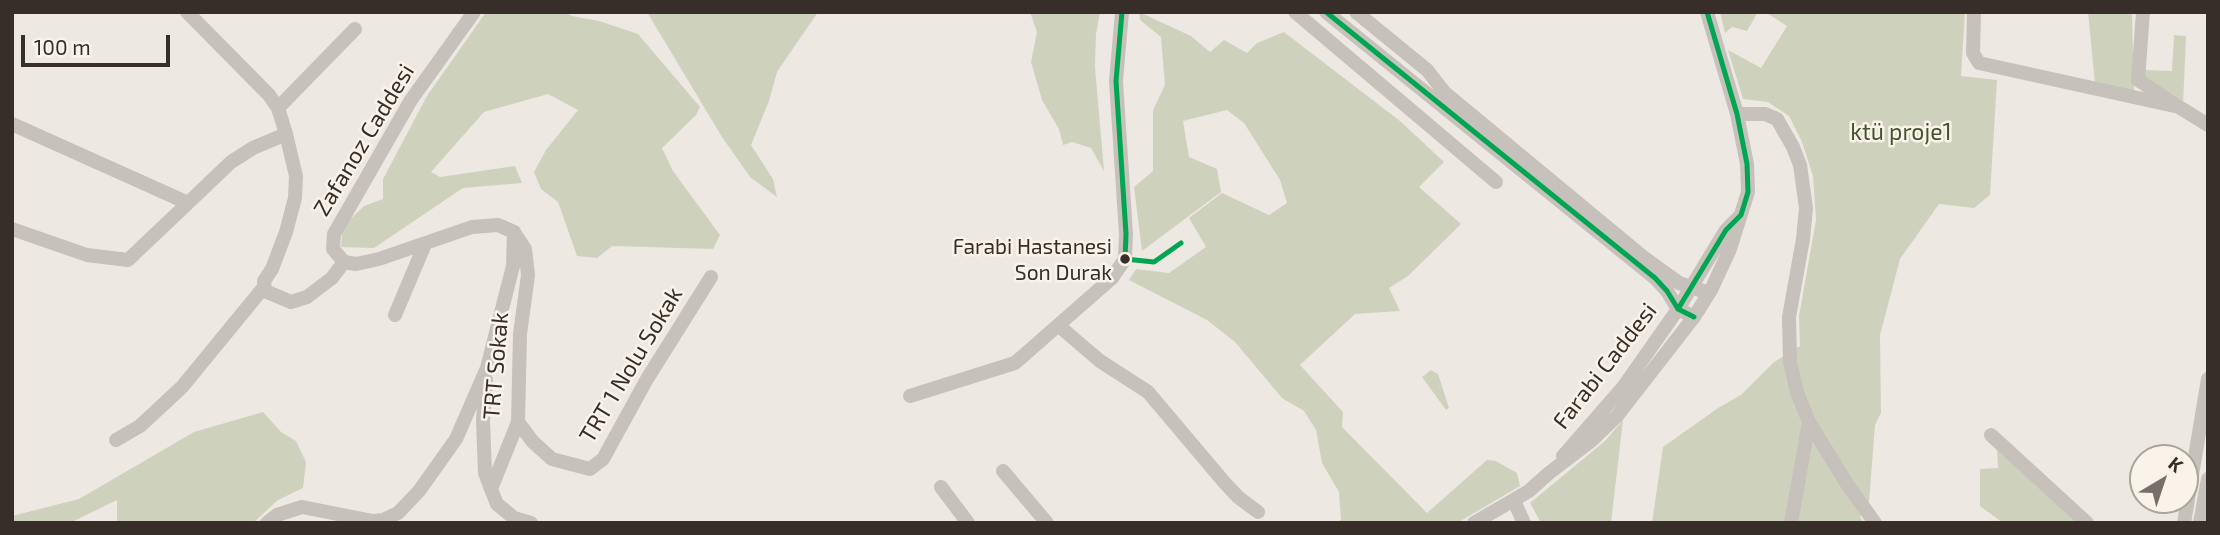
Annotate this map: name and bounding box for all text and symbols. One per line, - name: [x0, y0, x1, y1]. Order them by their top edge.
- scale bar: [24, 21, 173, 65]
- text: 100 m: [34, 34, 91, 59]
- street label: Zafanoz Caddesi: [308, 59, 420, 221]
- park label: ktü proje1: [1850, 118, 1952, 146]
- place label: Farabi Hastanesi Son Durak: [953, 234, 1112, 284]
- marker: Farabi Hastanesi Son Durak: [1118, 252, 1132, 266]
- street label: TRT 1 Nolu Sokak: [574, 282, 688, 448]
- street label: Farabi Caddesi: [1547, 298, 1663, 434]
- street label: TRT Sokak: [478, 311, 514, 421]
- north arrow: [2129, 444, 2199, 514]
- text: K: [2164, 451, 2188, 477]

